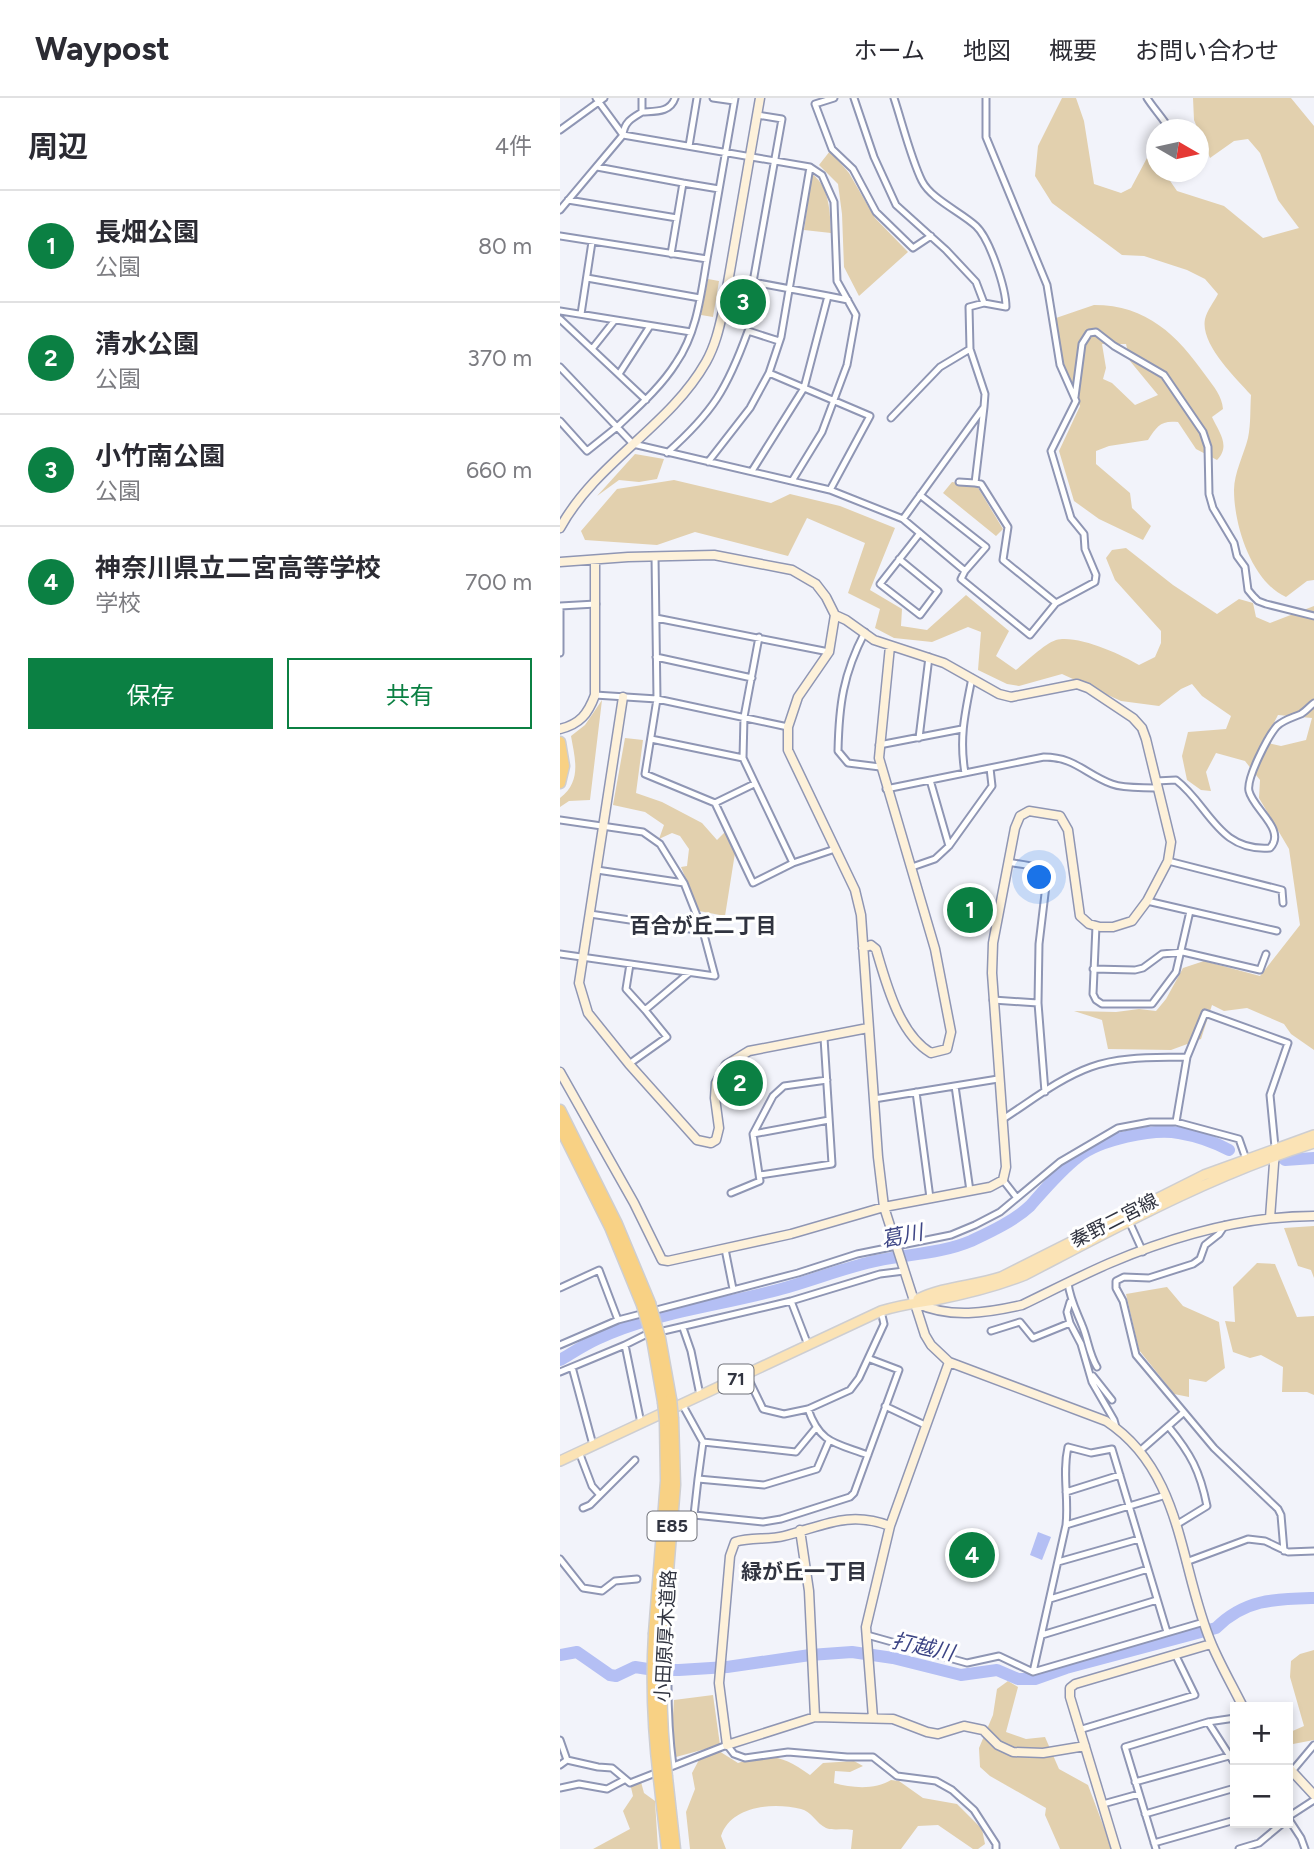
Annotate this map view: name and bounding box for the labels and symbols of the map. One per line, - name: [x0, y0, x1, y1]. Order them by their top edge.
- north arrow: [1146, 119, 1209, 182]
- pin: 3: [720, 276, 766, 328]
- your location: [1022, 860, 1056, 894]
- pin: 1: [947, 884, 993, 936]
- district label: 百合が丘二丁目: [630, 913, 777, 938]
- pin: 2: [717, 1057, 763, 1109]
- street label: 秦野二宮線: [1067, 1189, 1162, 1252]
- water label: 葛川: [879, 1219, 927, 1252]
- road number: 71: [718, 1364, 754, 1394]
- road number: E85: [648, 1512, 696, 1540]
- pin: 4: [949, 1529, 995, 1581]
- district label: 緑が丘一丁目: [741, 1559, 867, 1584]
- street label: 小田原厚木道路: [651, 1569, 680, 1703]
- water label: 打越川: [890, 1628, 958, 1666]

